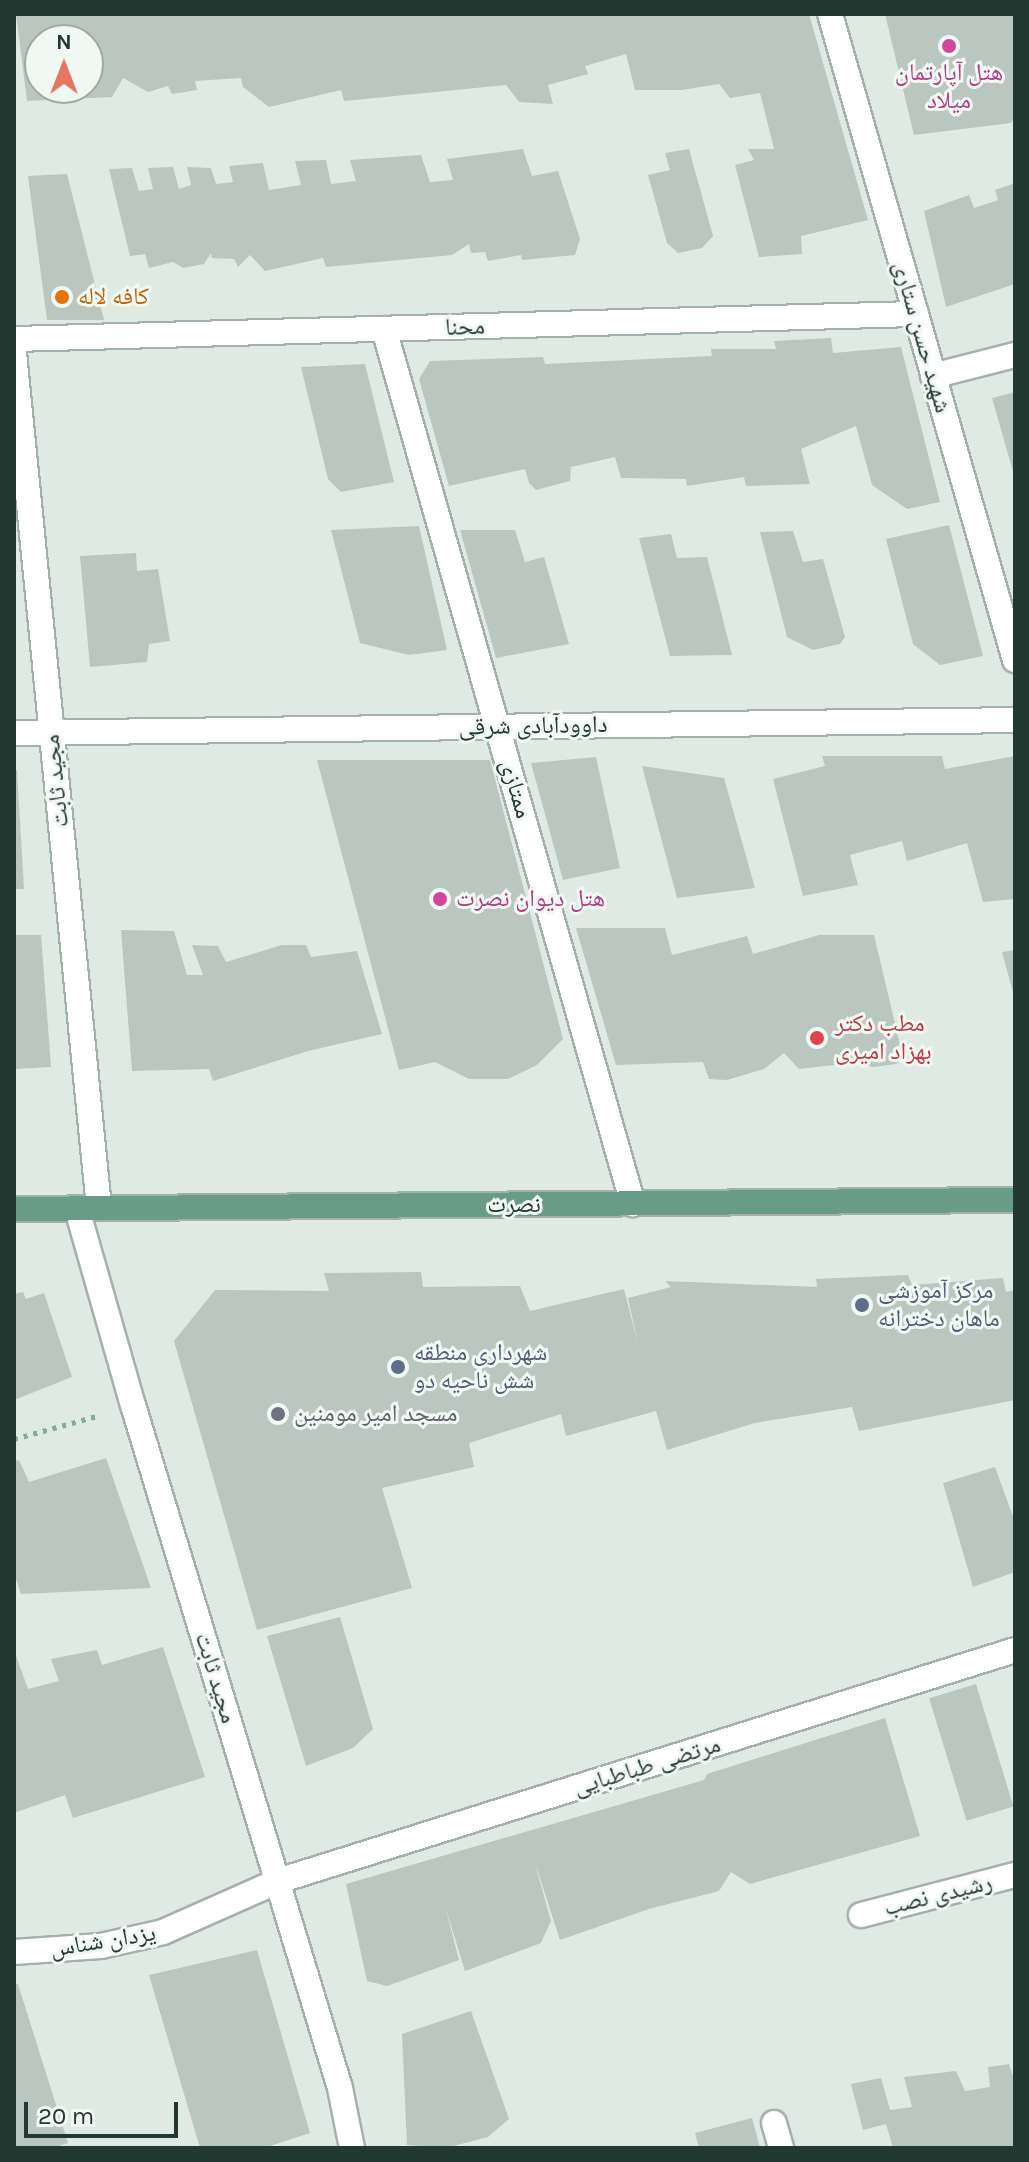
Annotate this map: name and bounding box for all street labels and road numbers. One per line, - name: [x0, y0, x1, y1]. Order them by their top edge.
- street label: شهید حسن ستاری: [887, 258, 957, 416]
- street label: محنا: [445, 312, 485, 342]
- street label: داوودآبادی شرقی: [458, 710, 608, 742]
- street label: مجید ثابت: [37, 733, 75, 829]
- street label: ممتازی: [494, 756, 538, 822]
- street label: نصرت: [487, 1191, 541, 1219]
- street label: مجید ثابت: [189, 1629, 243, 1727]
- street label: مرتضی طباطبایی: [570, 1730, 724, 1802]
- street label: رشیدی نصب: [881, 1868, 995, 1922]
- street label: یزدان شناس: [48, 1918, 158, 1964]

